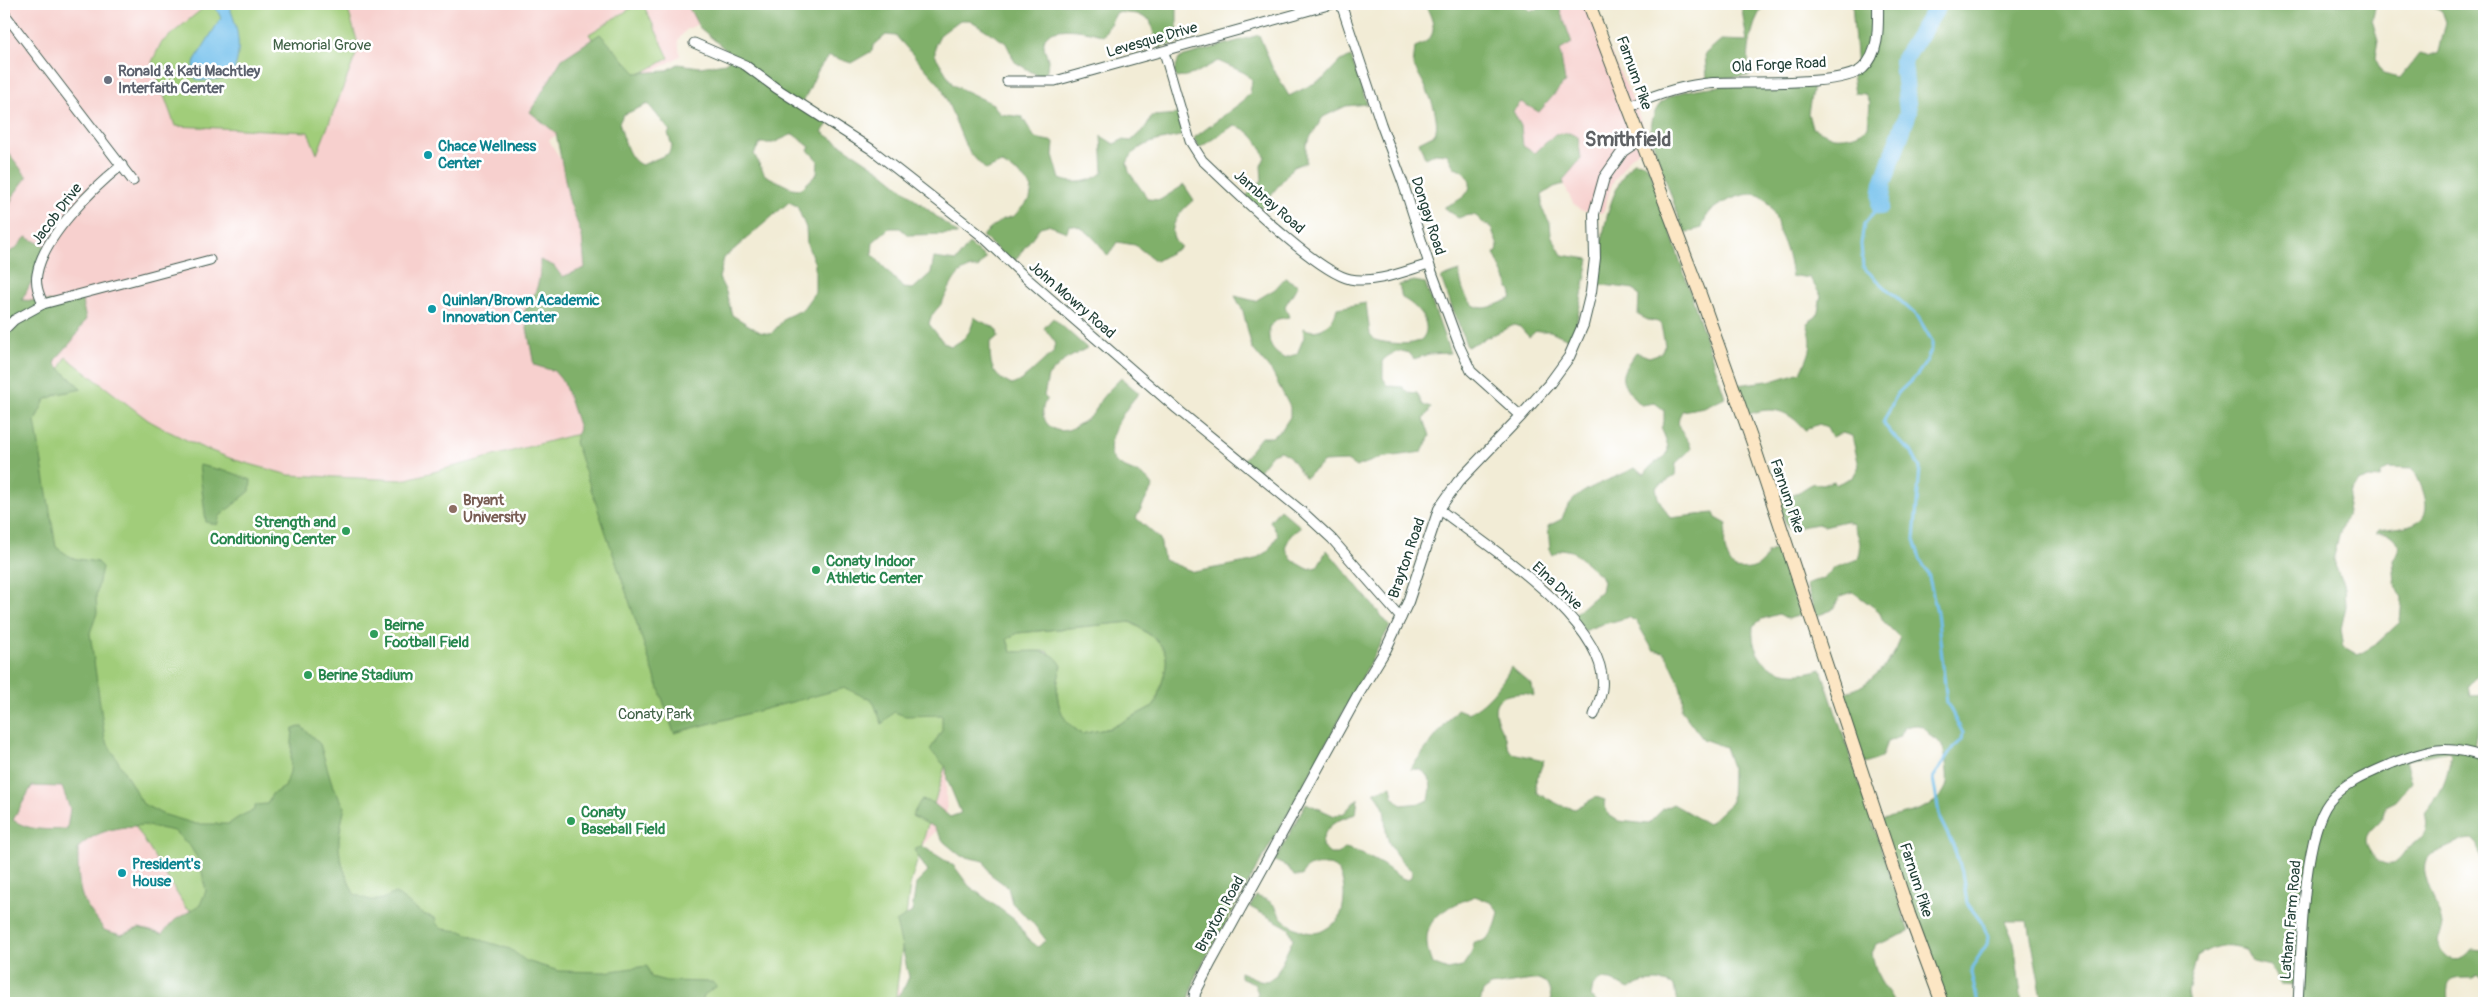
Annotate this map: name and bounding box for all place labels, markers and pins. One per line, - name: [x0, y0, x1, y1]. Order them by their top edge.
- place label: Ronald & Kati Machtley Interfaith Center: [118, 62, 261, 98]
- marker: Ronald & Kati Machtley Interfaith Center: [102, 74, 114, 86]
- place label: Chace Wellness Center: [438, 137, 536, 173]
- marker: Chace Wellness Center: [422, 149, 434, 161]
- place label: Quinlan/Brown Academic Innovation Center: [442, 291, 600, 327]
- marker: Quinlan/Brown Academic Innovation Center: [426, 303, 438, 315]
- place label: Bryant University: [463, 491, 526, 527]
- marker: Bryant University: [447, 503, 459, 515]
- place label: Strength and Conditioning Center: [210, 513, 337, 549]
- marker: Strength and Conditioning Center: [340, 525, 352, 537]
- place label: Conaty Indoor Athletic Center: [826, 552, 924, 588]
- marker: Conaty Indoor Athletic Center: [810, 564, 822, 576]
- place label: Beirne Football Field: [384, 616, 469, 652]
- marker: Beirne Football Field: [368, 628, 380, 640]
- place label: Berine Stadium: [318, 666, 413, 685]
- marker: Berine Stadium: [302, 669, 314, 681]
- place label: Conaty Baseball Field: [581, 803, 665, 839]
- marker: Conaty Baseball Field: [565, 815, 577, 827]
- place label: President's House: [132, 855, 201, 891]
- marker: President's House: [116, 867, 128, 879]

